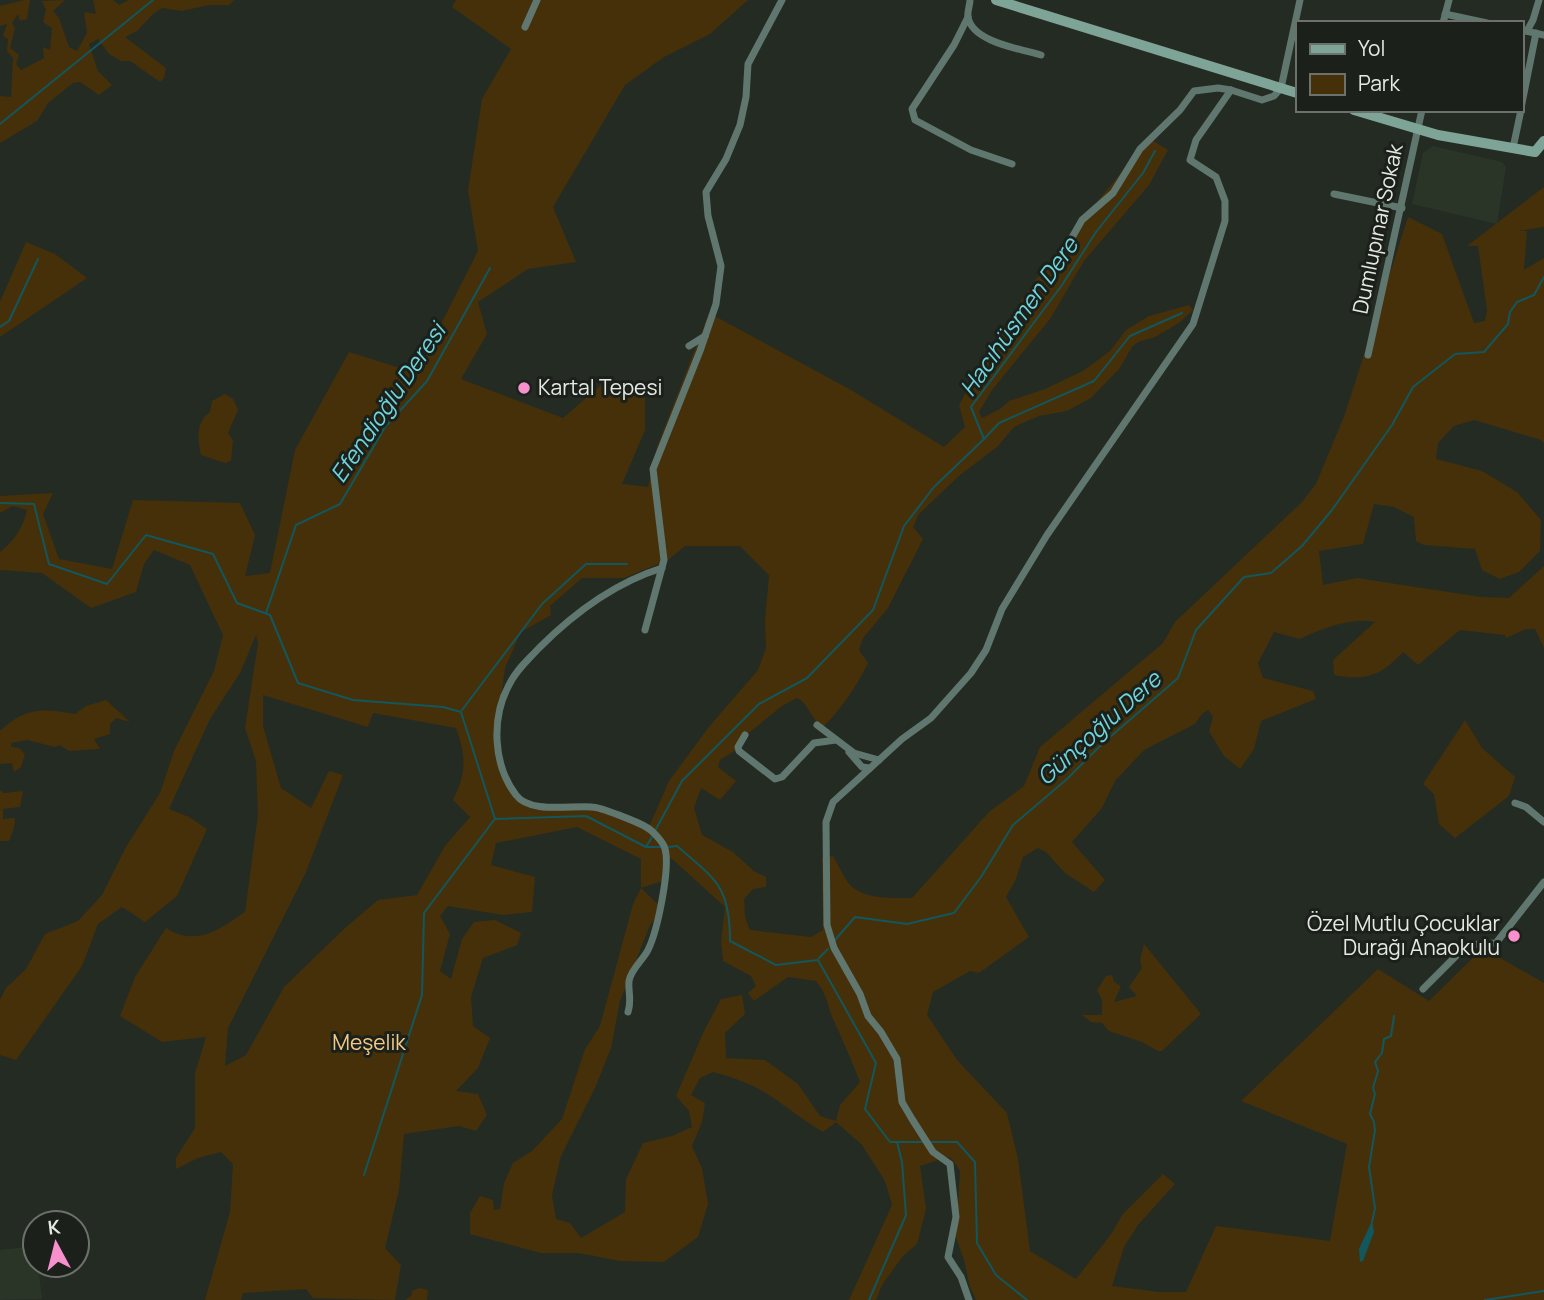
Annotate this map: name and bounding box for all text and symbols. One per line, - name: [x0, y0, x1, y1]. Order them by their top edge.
- legend: [1296, 21, 1523, 112]
- text: Yol: [1358, 34, 1385, 62]
- text: Park: [1358, 69, 1400, 97]
- street label: Dumlupınar Sokak: [1345, 141, 1409, 316]
- water label: Hacıhüsmen Dere: [951, 229, 1086, 402]
- water label: Efendioğlu Deresi: [322, 315, 454, 488]
- place label: Kartal Tepesi: [538, 373, 662, 401]
- marker: Kartal Tepesi: [516, 380, 532, 396]
- water label: Günçoğlu Dere: [1029, 662, 1169, 792]
- place label: Özel Mutlu Çocuklar Durağı Anaokulu: [1307, 909, 1500, 961]
- marker: Özel Mutlu Çocuklar Durağı Anaokulu: [1506, 928, 1522, 944]
- park label: Meşelik: [332, 1028, 406, 1056]
- north arrow: [21, 1209, 91, 1279]
- text: K: [46, 1213, 62, 1241]

